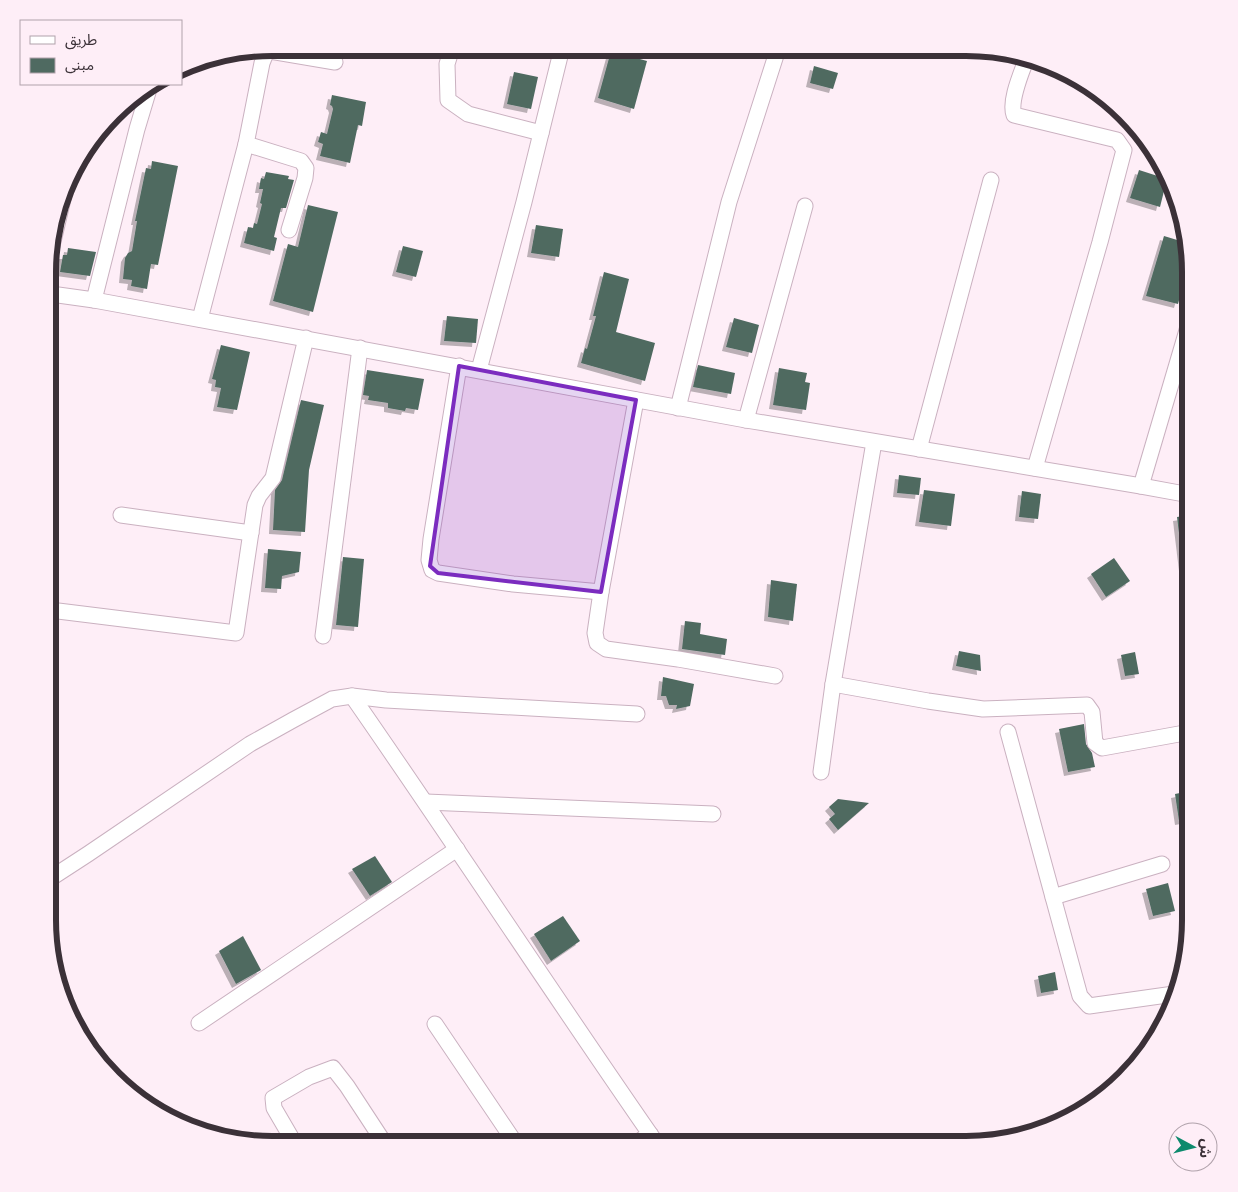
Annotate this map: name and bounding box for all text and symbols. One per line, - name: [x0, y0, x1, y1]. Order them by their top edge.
- legend: [20, 20, 182, 85]
- text: طريق: [65, 29, 97, 50]
- text: مبنى: [65, 54, 94, 75]
- north arrow: [1168, 1122, 1218, 1172]
- text: ش: [1196, 1138, 1217, 1159]

